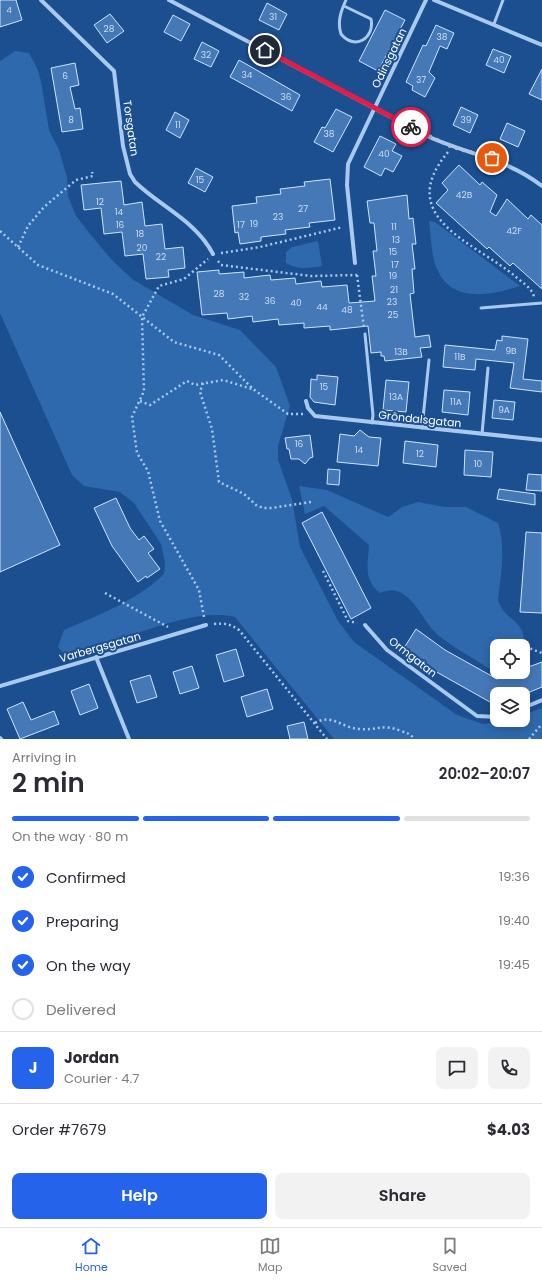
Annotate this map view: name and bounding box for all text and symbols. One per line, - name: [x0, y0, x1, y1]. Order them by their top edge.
- house number: 4: [6, 4, 12, 16]
- house number: 31: [269, 11, 277, 23]
- house number: 28: [104, 23, 115, 35]
- street label: Odinsgatan: [368, 25, 410, 91]
- house number: 38: [437, 31, 448, 43]
- pin: [248, 33, 282, 67]
- icon: home: [254, 39, 276, 61]
- house number: 32: [201, 49, 211, 61]
- house number: 40: [493, 54, 505, 66]
- house number: 34: [242, 69, 253, 81]
- house number: 6: [62, 70, 68, 82]
- house number: 37: [416, 74, 426, 86]
- house number: 36: [280, 91, 292, 103]
- street label: Torsgatan: [119, 99, 143, 157]
- courier: [391, 107, 431, 147]
- house number: 8: [68, 114, 74, 126]
- house number: 39: [461, 114, 472, 126]
- icon: bike: [400, 116, 422, 138]
- house number: 11: [175, 119, 181, 131]
- house number: 38: [324, 128, 335, 140]
- pin: [475, 141, 509, 175]
- icon: bag: [481, 147, 503, 169]
- house number: 40: [378, 148, 390, 160]
- house number: 15: [196, 174, 205, 186]
- house number: 42B: [456, 189, 473, 201]
- house number: 12: [96, 196, 104, 208]
- house number: 27: [298, 203, 308, 215]
- house number: 14: [115, 206, 124, 218]
- house number: 23: [273, 211, 283, 223]
- house number: 19: [250, 218, 259, 230]
- house number: 16: [116, 219, 125, 231]
- house number: 17: [237, 219, 245, 231]
- house number: 11: [391, 221, 397, 233]
- house number: 42F: [506, 225, 522, 237]
- house number: 18: [136, 228, 145, 240]
- house number: 13: [392, 234, 400, 246]
- house number: 20: [137, 242, 148, 254]
- house number: 15: [389, 246, 398, 258]
- house number: 22: [156, 251, 166, 263]
- house number: 17: [391, 259, 399, 271]
- house number: 19: [389, 270, 398, 282]
- house number: 21: [390, 284, 398, 296]
- house number: 28: [214, 288, 225, 300]
- house number: 32: [239, 291, 249, 303]
- house number: 36: [264, 295, 276, 307]
- house number: 23: [387, 296, 397, 308]
- house number: 40: [290, 297, 302, 309]
- house number: 44: [316, 301, 328, 313]
- house number: 48: [341, 304, 353, 316]
- house number: 25: [388, 309, 399, 321]
- house number: 9B: [505, 345, 517, 357]
- house number: 13B: [394, 346, 408, 358]
- house number: 11B: [454, 351, 466, 363]
- house number: 15: [320, 381, 329, 393]
- house number: 13A: [389, 391, 403, 403]
- house number: 11A: [450, 396, 462, 408]
- house number: 9A: [498, 404, 510, 416]
- street label: Gröndalsgatan: [378, 407, 462, 431]
- house number: 16: [295, 438, 304, 450]
- house number: 14: [355, 444, 364, 456]
- house number: 12: [416, 448, 424, 460]
- house number: 10: [474, 458, 483, 470]
- street label: Varbergsgatan: [57, 628, 143, 666]
- street label: Ormgatan: [385, 633, 441, 681]
- map controls: [490, 639, 530, 727]
- button: locate: [490, 639, 530, 679]
- button: layers: [490, 687, 530, 727]
- text: Arriving in: [12, 748, 76, 767]
- text: 20:02–20:07: [439, 763, 530, 784]
- text: 2 min: [12, 765, 85, 801]
- text: On the way · 80 m: [12, 827, 128, 846]
- icon: check: [12, 866, 34, 888]
- text: Confirmed: [46, 867, 126, 888]
- text: 19:36: [499, 867, 530, 886]
- icon: check: [12, 910, 34, 932]
- text: Preparing: [46, 911, 119, 932]
- text: 19:40: [499, 911, 530, 930]
- icon: check: [12, 954, 34, 976]
- text: On the way: [46, 955, 131, 976]
- text: 19:45: [499, 955, 530, 974]
- text: Delivered: [46, 999, 116, 1020]
- text: Jordan: [64, 1047, 119, 1068]
- button: chat: [436, 1047, 478, 1089]
- button: phone: [488, 1047, 530, 1089]
- text: J: [29, 1057, 37, 1078]
- text: Courier · 4.7: [64, 1069, 139, 1088]
- text: Order #7679: [12, 1119, 106, 1140]
- text: $4.03: [487, 1119, 530, 1140]
- button: Help: [12, 1173, 267, 1219]
- button: Share: [275, 1173, 530, 1219]
- tab: Home: [75, 1235, 108, 1276]
- tab: Map: [258, 1235, 282, 1276]
- tab: Saved: [433, 1235, 467, 1276]

